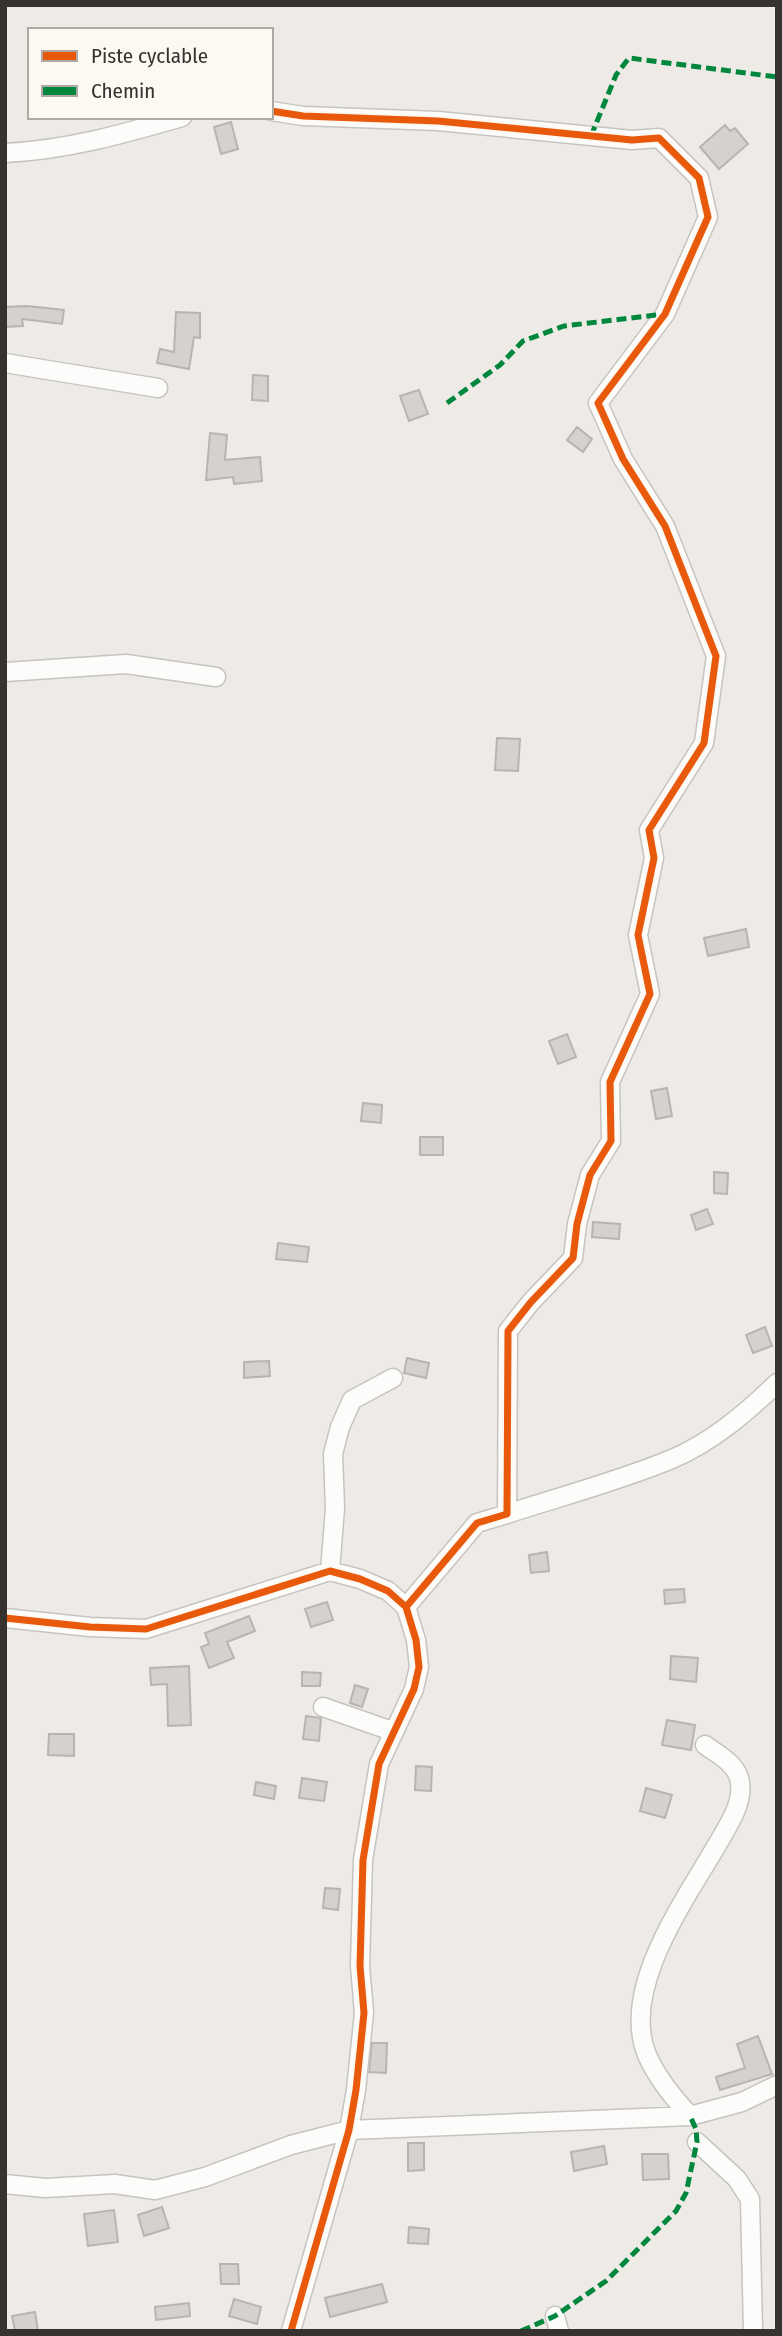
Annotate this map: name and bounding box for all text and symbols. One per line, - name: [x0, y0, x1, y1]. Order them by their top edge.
- legend: [28, 28, 273, 119]
- text: Piste cyclable: [91, 43, 208, 69]
- text: Chemin: [91, 78, 155, 104]

